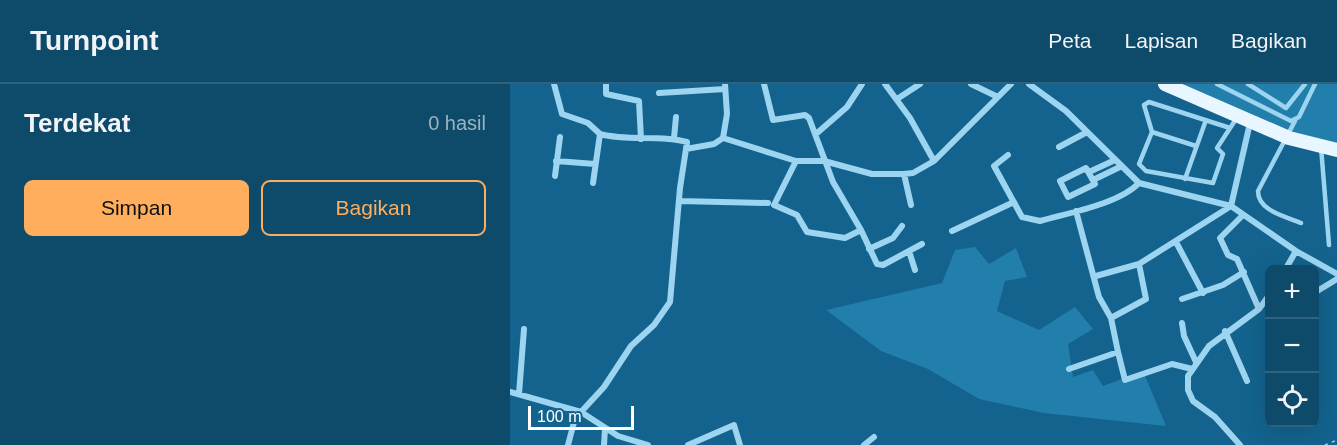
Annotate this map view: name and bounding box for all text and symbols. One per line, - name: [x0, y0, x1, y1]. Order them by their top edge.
- text: Turnpoint: [30, 25, 159, 56]
- text: Peta: [1048, 29, 1092, 52]
- text: Lapisan: [1125, 29, 1198, 52]
- text: Bagikan: [1231, 29, 1307, 52]
- text: Terdekat: [24, 108, 130, 138]
- text: 0 hasil: [428, 112, 486, 134]
- button: Simpan: [24, 180, 249, 236]
- button: Bagikan: [261, 180, 486, 236]
- map controls: [1265, 265, 1319, 427]
- button: +: [1265, 265, 1319, 319]
- button: −: [1265, 319, 1319, 373]
- button: locate: [1265, 373, 1319, 427]
- scale bar: [528, 403, 634, 430]
- text: 100 m: [537, 408, 581, 425]

